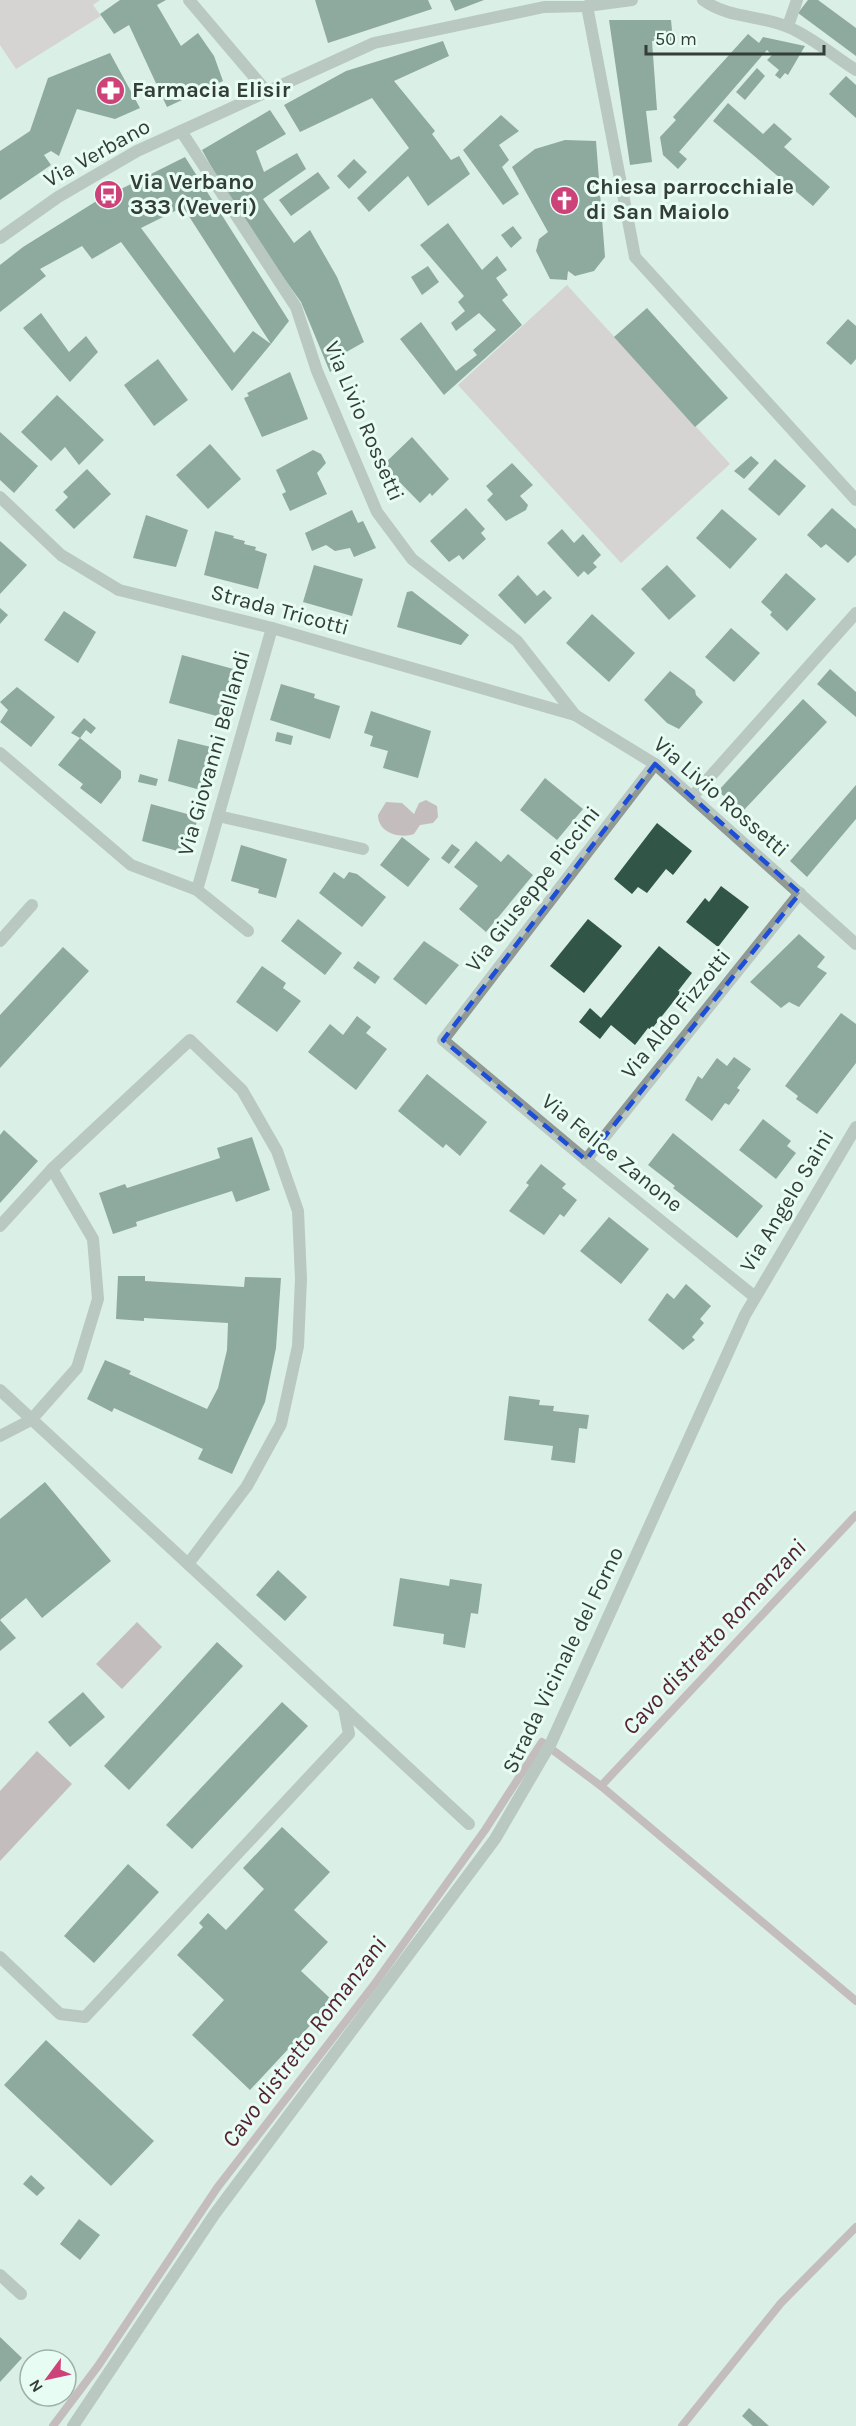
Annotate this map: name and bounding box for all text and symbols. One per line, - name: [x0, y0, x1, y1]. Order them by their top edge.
- scale bar: [646, 18, 824, 56]
- text: 50 m: [655, 28, 697, 50]
- pharmacy icon: Farmacia Elisir: [95, 74, 127, 106]
- place label: Farmacia Elisir: [132, 77, 291, 103]
- street label: Via Verbano: [39, 113, 155, 193]
- place label: Via Verbano 333 (Veveri): [130, 169, 257, 220]
- place label: Chiesa parrocchiale di San Maiolo: [586, 174, 794, 225]
- bus stop icon: Via Verbano 333 (Veveri): [93, 179, 125, 211]
- church icon: Chiesa parrocchiale di San Maiolo: [549, 184, 581, 216]
- street label: Via Livio Rossetti: [319, 337, 409, 505]
- street label: Strada Tricotti: [208, 579, 352, 641]
- street label: Via Giovanni Bellandi: [172, 647, 256, 859]
- street label: Via Livio Rossetti: [648, 731, 794, 863]
- street label: Via Giuseppe Piccini: [460, 801, 606, 977]
- street label: Via Aldo Fizzotti: [616, 944, 736, 1084]
- street label: Via Felice Zanone: [536, 1088, 688, 1218]
- street label: Via Angelo Saini: [734, 1125, 840, 1277]
- water label: Cavo distretto Romanzani: [616, 1534, 812, 1740]
- street label: Strada Vicinale del Forno: [497, 1542, 629, 1778]
- water label: Cavo distretto Romanzani: [216, 1931, 392, 2153]
- north arrow: [18, 2348, 78, 2408]
- text: N: [25, 2376, 47, 2396]

